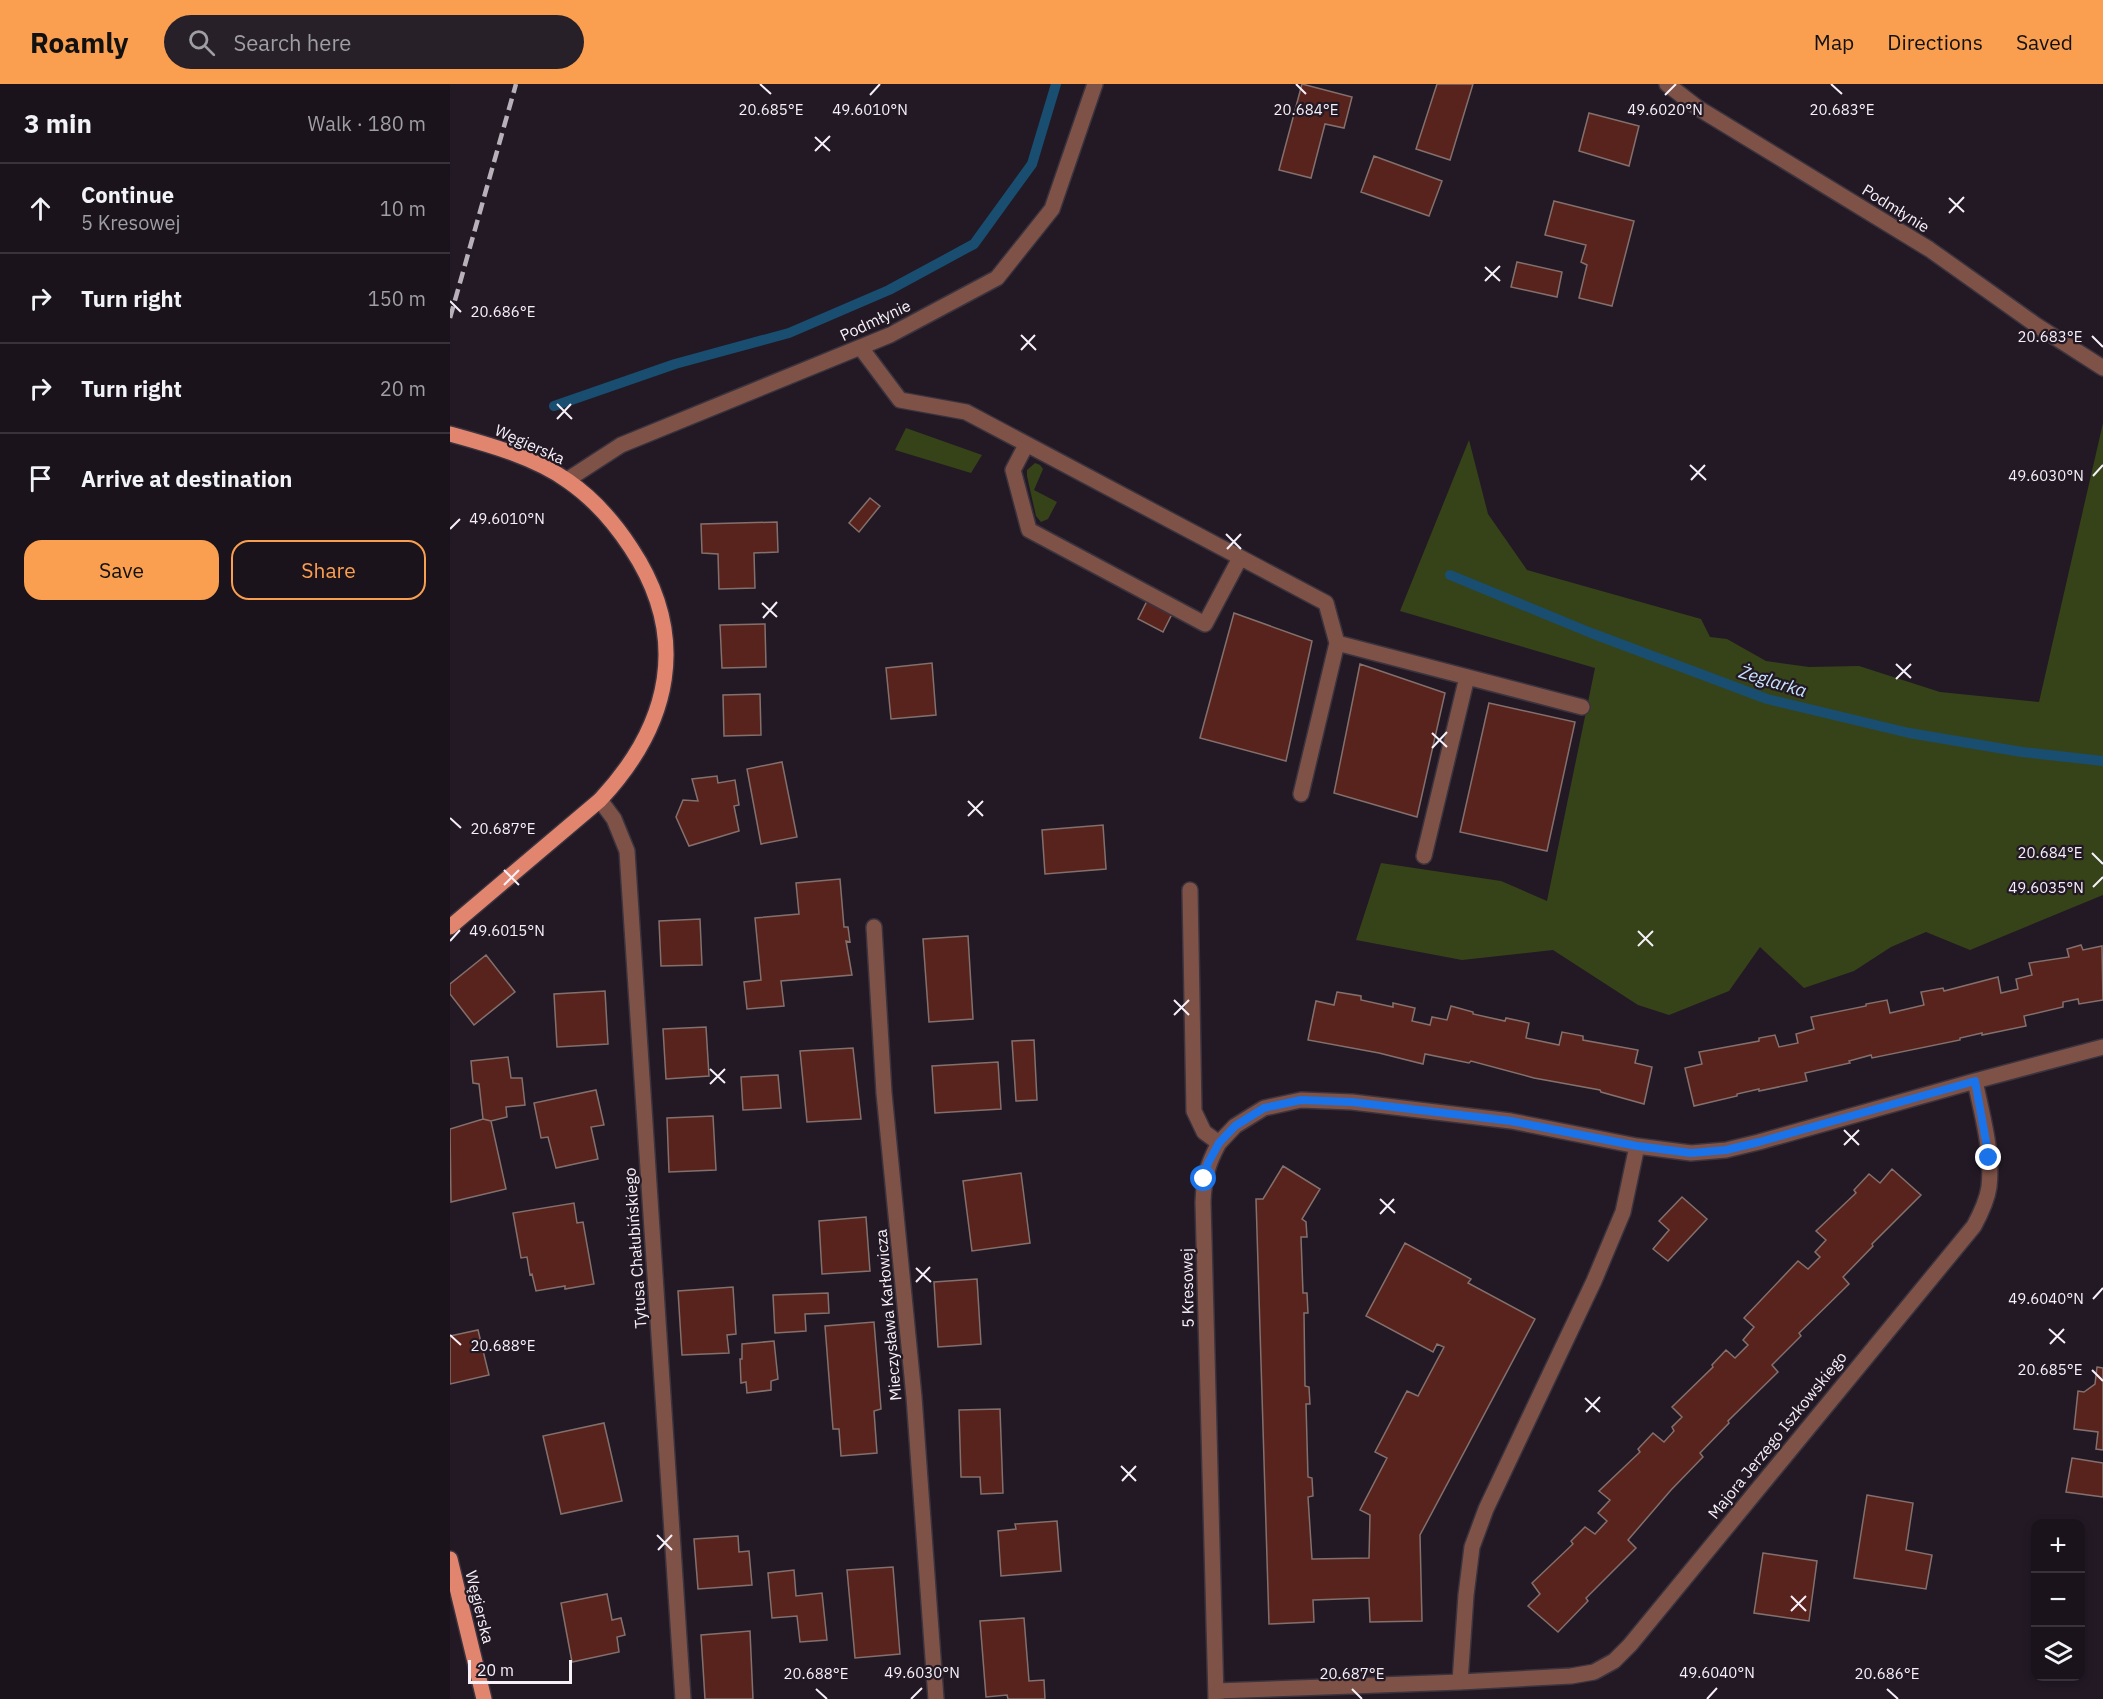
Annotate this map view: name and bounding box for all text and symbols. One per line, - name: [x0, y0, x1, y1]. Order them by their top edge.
- search box: [164, 15, 584, 69]
- text: Roamly: [30, 24, 128, 61]
- icon: search: [185, 26, 218, 59]
- text: Search here: [233, 28, 351, 57]
- text: Map: [1814, 28, 1854, 56]
- text: Directions: [1887, 28, 1983, 56]
- text: Saved: [2016, 28, 2073, 56]
- text: 20.685°E: [739, 100, 803, 119]
- text: 49.6010°N: [832, 100, 908, 119]
- text: 20.684°E: [1274, 100, 1338, 119]
- text: 49.6020°N: [1627, 100, 1703, 119]
- text: 20.683°E: [1810, 100, 1874, 119]
- text: 3 min: [24, 106, 92, 140]
- text: Walk · 180 m: [308, 110, 426, 137]
- street label: Podmłynie: [1859, 179, 1934, 237]
- text: Continue: [81, 180, 174, 209]
- icon: ahead: [24, 192, 57, 225]
- text: 10 m: [380, 195, 426, 222]
- text: 5 Kresowej: [81, 209, 181, 236]
- icon: right: [24, 282, 57, 315]
- text: Turn right: [81, 284, 182, 313]
- text: 150 m: [368, 285, 426, 312]
- street label: Podmłynie: [836, 295, 914, 345]
- text: 20.686°E: [471, 302, 535, 321]
- text: 20.683°E: [2018, 327, 2082, 346]
- icon: right: [24, 372, 57, 405]
- text: Turn right: [81, 374, 182, 403]
- text: 20 m: [380, 375, 426, 402]
- street label: Węgierska: [492, 420, 569, 468]
- icon: arrive: [24, 462, 57, 495]
- text: Arrive at destination: [81, 464, 292, 493]
- text: 49.6030°N: [2008, 466, 2084, 485]
- text: 49.6010°N: [469, 509, 545, 528]
- button: Save: [24, 540, 219, 600]
- button: Share: [231, 540, 426, 600]
- water label: Żeglarka: [1736, 660, 1810, 702]
- text: 20.687°E: [471, 819, 535, 838]
- text: 20.684°E: [2018, 843, 2082, 862]
- text: 49.6035°N: [2008, 878, 2084, 897]
- text: 49.6015°N: [469, 921, 545, 940]
- route end: [1975, 1144, 2001, 1170]
- route start: [1190, 1165, 1216, 1191]
- street label: Tytusa Chałubińskiego: [619, 1167, 651, 1329]
- street label: Mieczysława Karłowicza: [870, 1228, 905, 1402]
- street label: 5 Kresowej: [1176, 1248, 1198, 1328]
- text: 49.6040°N: [2008, 1289, 2084, 1308]
- text: 20.688°E: [471, 1336, 535, 1355]
- street label: Majora Jerzego Iszkowskiego: [1703, 1347, 1851, 1523]
- text: 20.685°E: [2018, 1360, 2082, 1379]
- map controls: [2031, 1519, 2085, 1681]
- button: +: [2031, 1519, 2085, 1573]
- street label: Węgierska: [461, 1568, 499, 1646]
- button: −: [2031, 1573, 2085, 1627]
- button: layers: [2031, 1627, 2085, 1681]
- scale bar: [468, 1657, 572, 1684]
- text: 20 m: [477, 1660, 514, 1680]
- text: 49.6030°N: [884, 1663, 960, 1682]
- text: 49.6040°N: [1679, 1663, 1755, 1682]
- text: 20.688°E: [784, 1664, 848, 1683]
- text: 20.687°E: [1320, 1664, 1384, 1683]
- text: 20.686°E: [1855, 1664, 1919, 1683]

